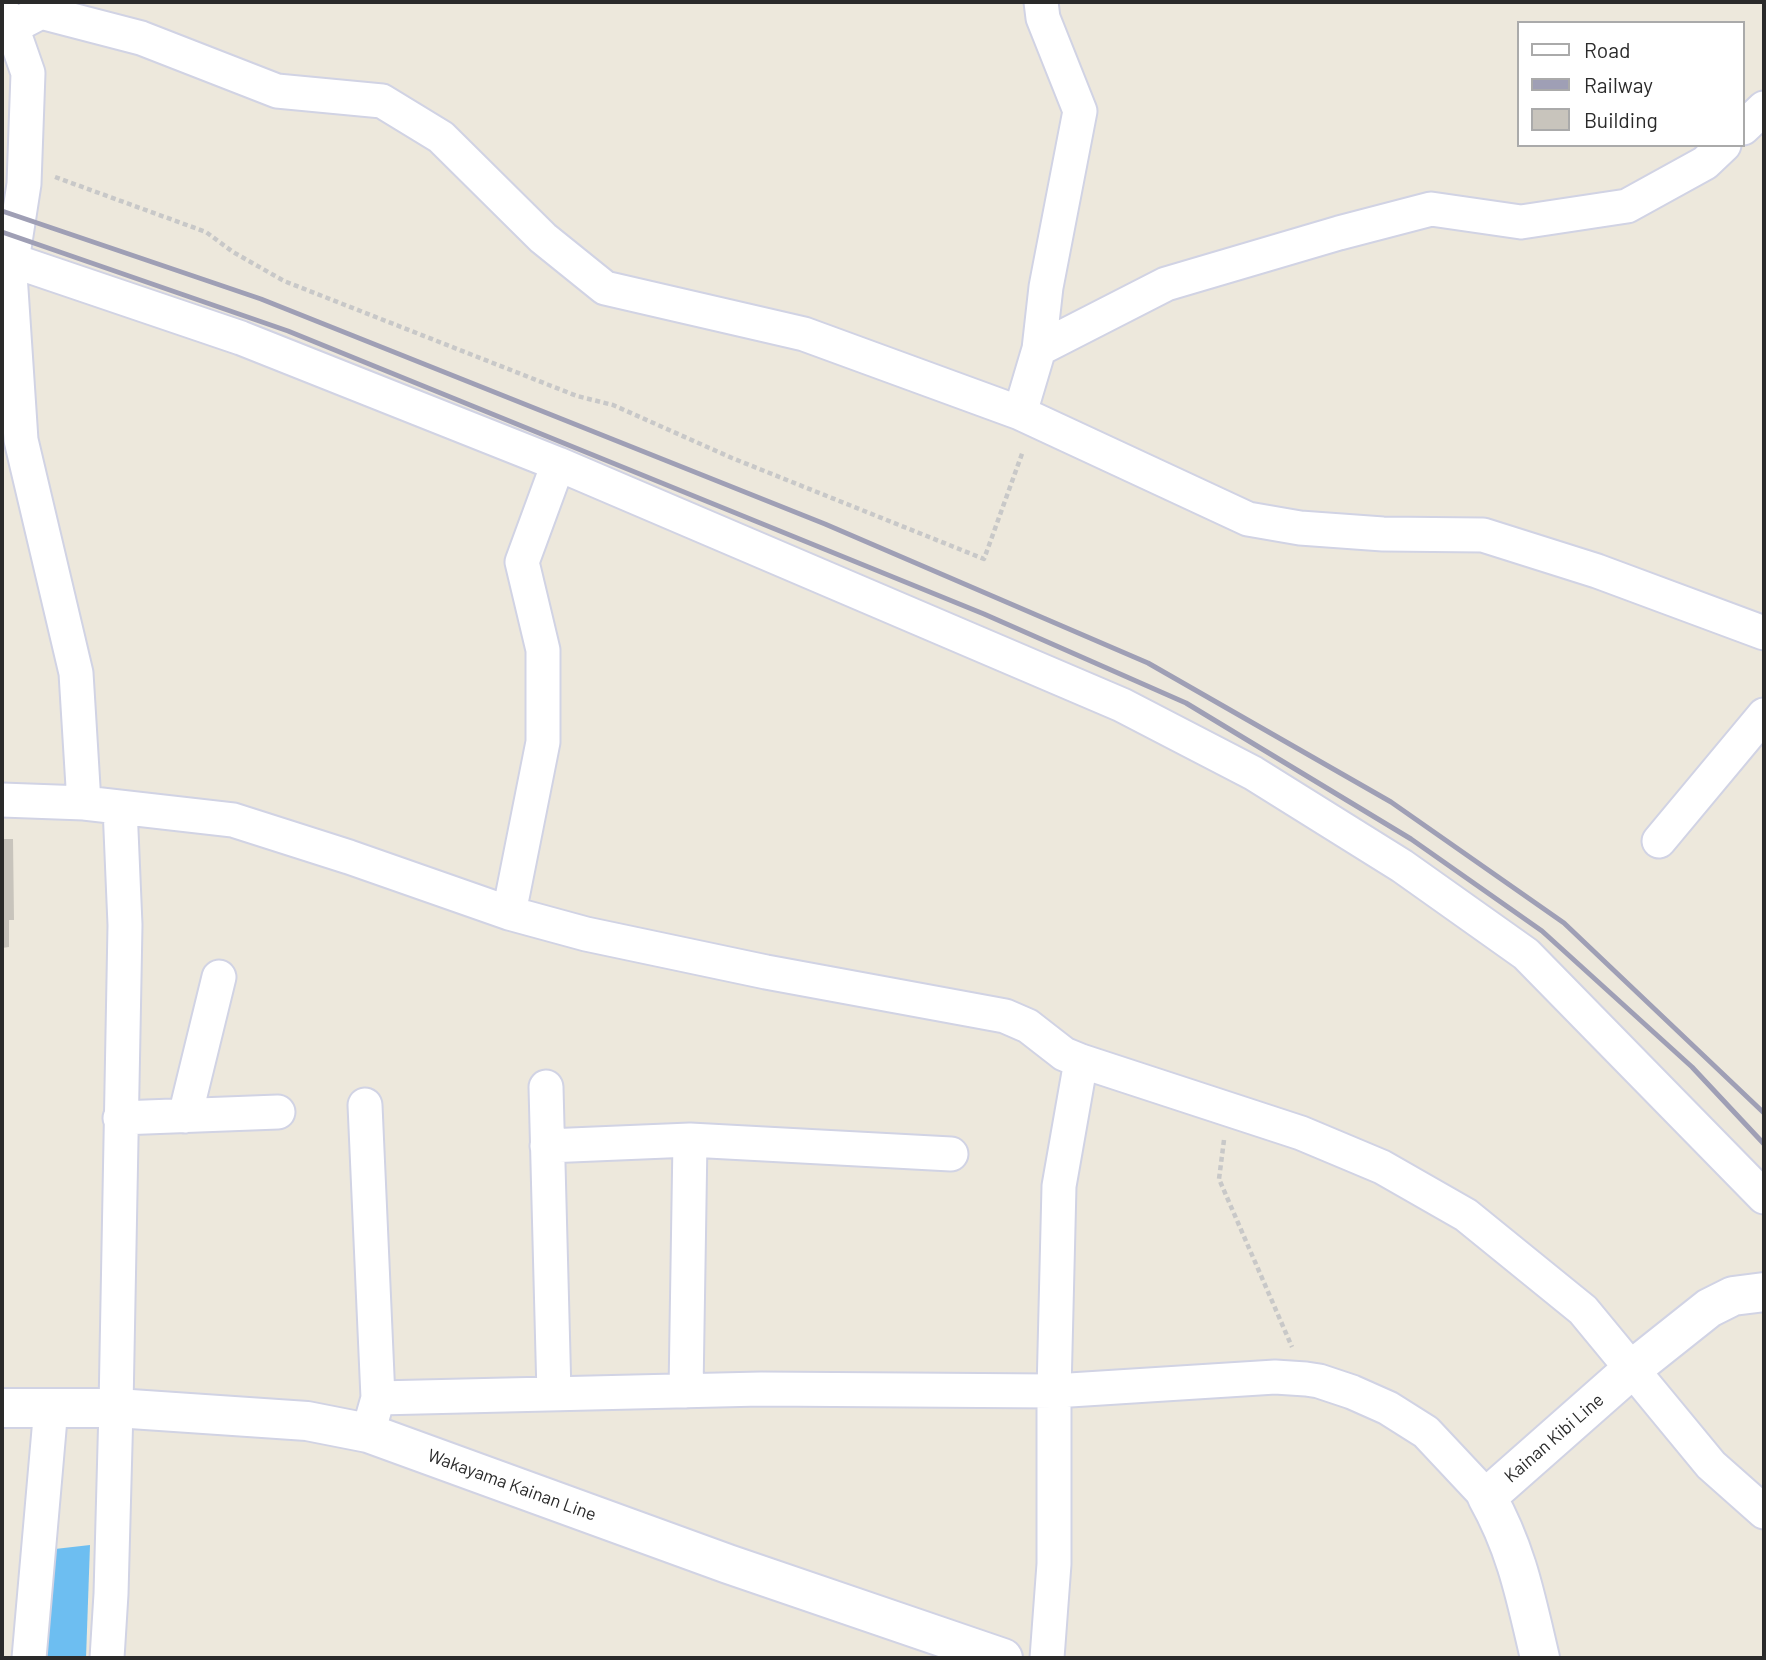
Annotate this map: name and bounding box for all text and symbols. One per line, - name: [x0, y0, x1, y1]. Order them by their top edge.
- legend: [1518, 21, 1745, 147]
- text: Road: [1584, 37, 1630, 62]
- text: Railway: [1584, 72, 1653, 97]
- text: Building: [1584, 107, 1658, 132]
- street label: Kainan Kibi Line: [1500, 1389, 1608, 1487]
- street label: Wakayama Kainan Line: [425, 1444, 599, 1526]

